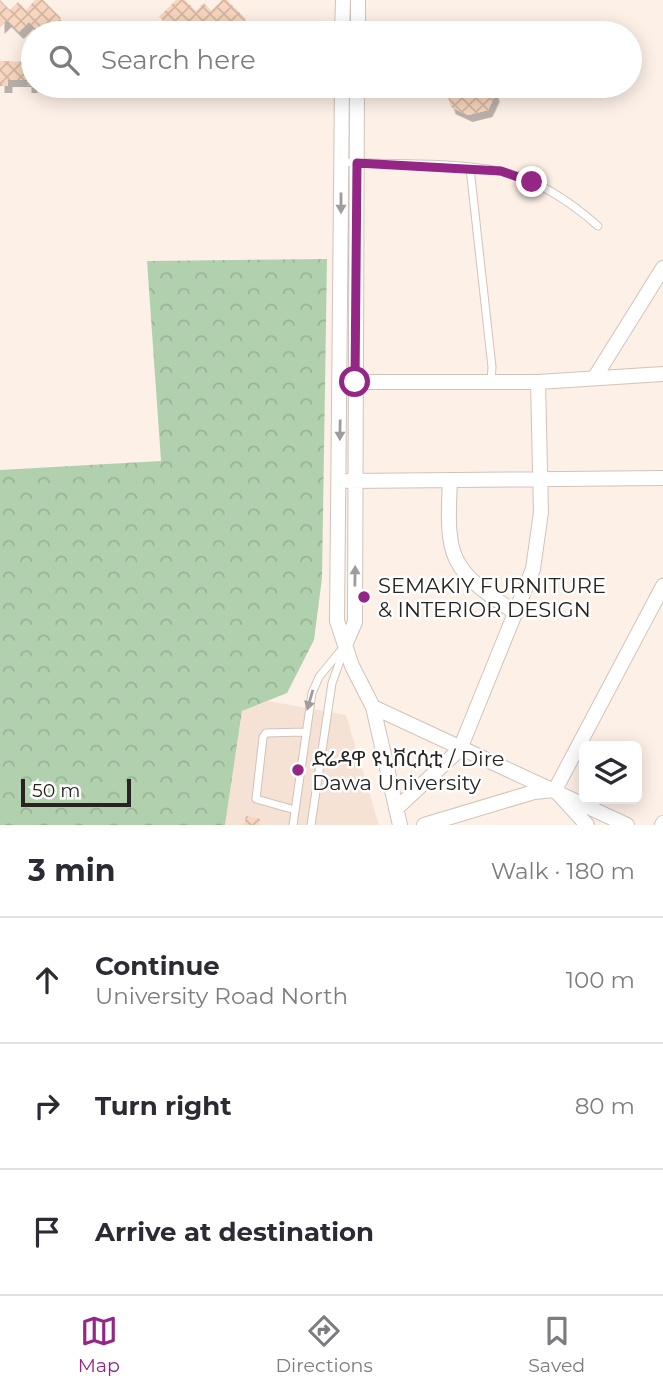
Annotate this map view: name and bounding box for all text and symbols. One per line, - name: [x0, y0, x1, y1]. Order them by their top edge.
- search box: [21, 21, 642, 98]
- icon: search: [45, 41, 83, 79]
- text: Search here: [101, 44, 256, 76]
- route end: [516, 166, 547, 197]
- one-way arrow: [335, 192, 347, 214]
- route start: [339, 366, 370, 397]
- one-way arrow: [334, 420, 346, 442]
- one-way arrow: [349, 565, 361, 587]
- place label: SEMAKIY FURNITURE & INTERIOR DESIGN: [378, 573, 606, 622]
- marker: SEMAKIY FURNITURE & INTERIOR DESIGN: [356, 589, 372, 605]
- one-way arrow: [305, 690, 315, 711]
- map controls: [579, 741, 642, 804]
- button: layers: [579, 741, 642, 804]
- place label: ድሬዳዋ ዩኒቨርሲቲ / Dire Dawa University: [312, 746, 505, 795]
- marker: ድሬዳዋ ዩኒቨርሲቲ / Dire Dawa University: [290, 762, 306, 778]
- scale bar: [21, 776, 131, 808]
- text: 50 m: [32, 779, 80, 802]
- text: 3 min: [28, 852, 115, 889]
- text: Walk · 180 m: [491, 857, 635, 885]
- text: Continue: [95, 950, 220, 982]
- icon: ahead: [28, 961, 66, 999]
- text: 100 m: [566, 966, 635, 994]
- text: University Road North: [95, 982, 348, 1010]
- icon: right: [28, 1087, 66, 1125]
- text: Turn right: [95, 1090, 231, 1122]
- text: 80 m: [575, 1092, 635, 1120]
- icon: arrive: [28, 1213, 66, 1251]
- text: Arrive at destination: [95, 1216, 374, 1248]
- tab: Map: [78, 1312, 120, 1377]
- tab: Directions: [275, 1312, 373, 1377]
- tab: Saved: [528, 1312, 585, 1377]

